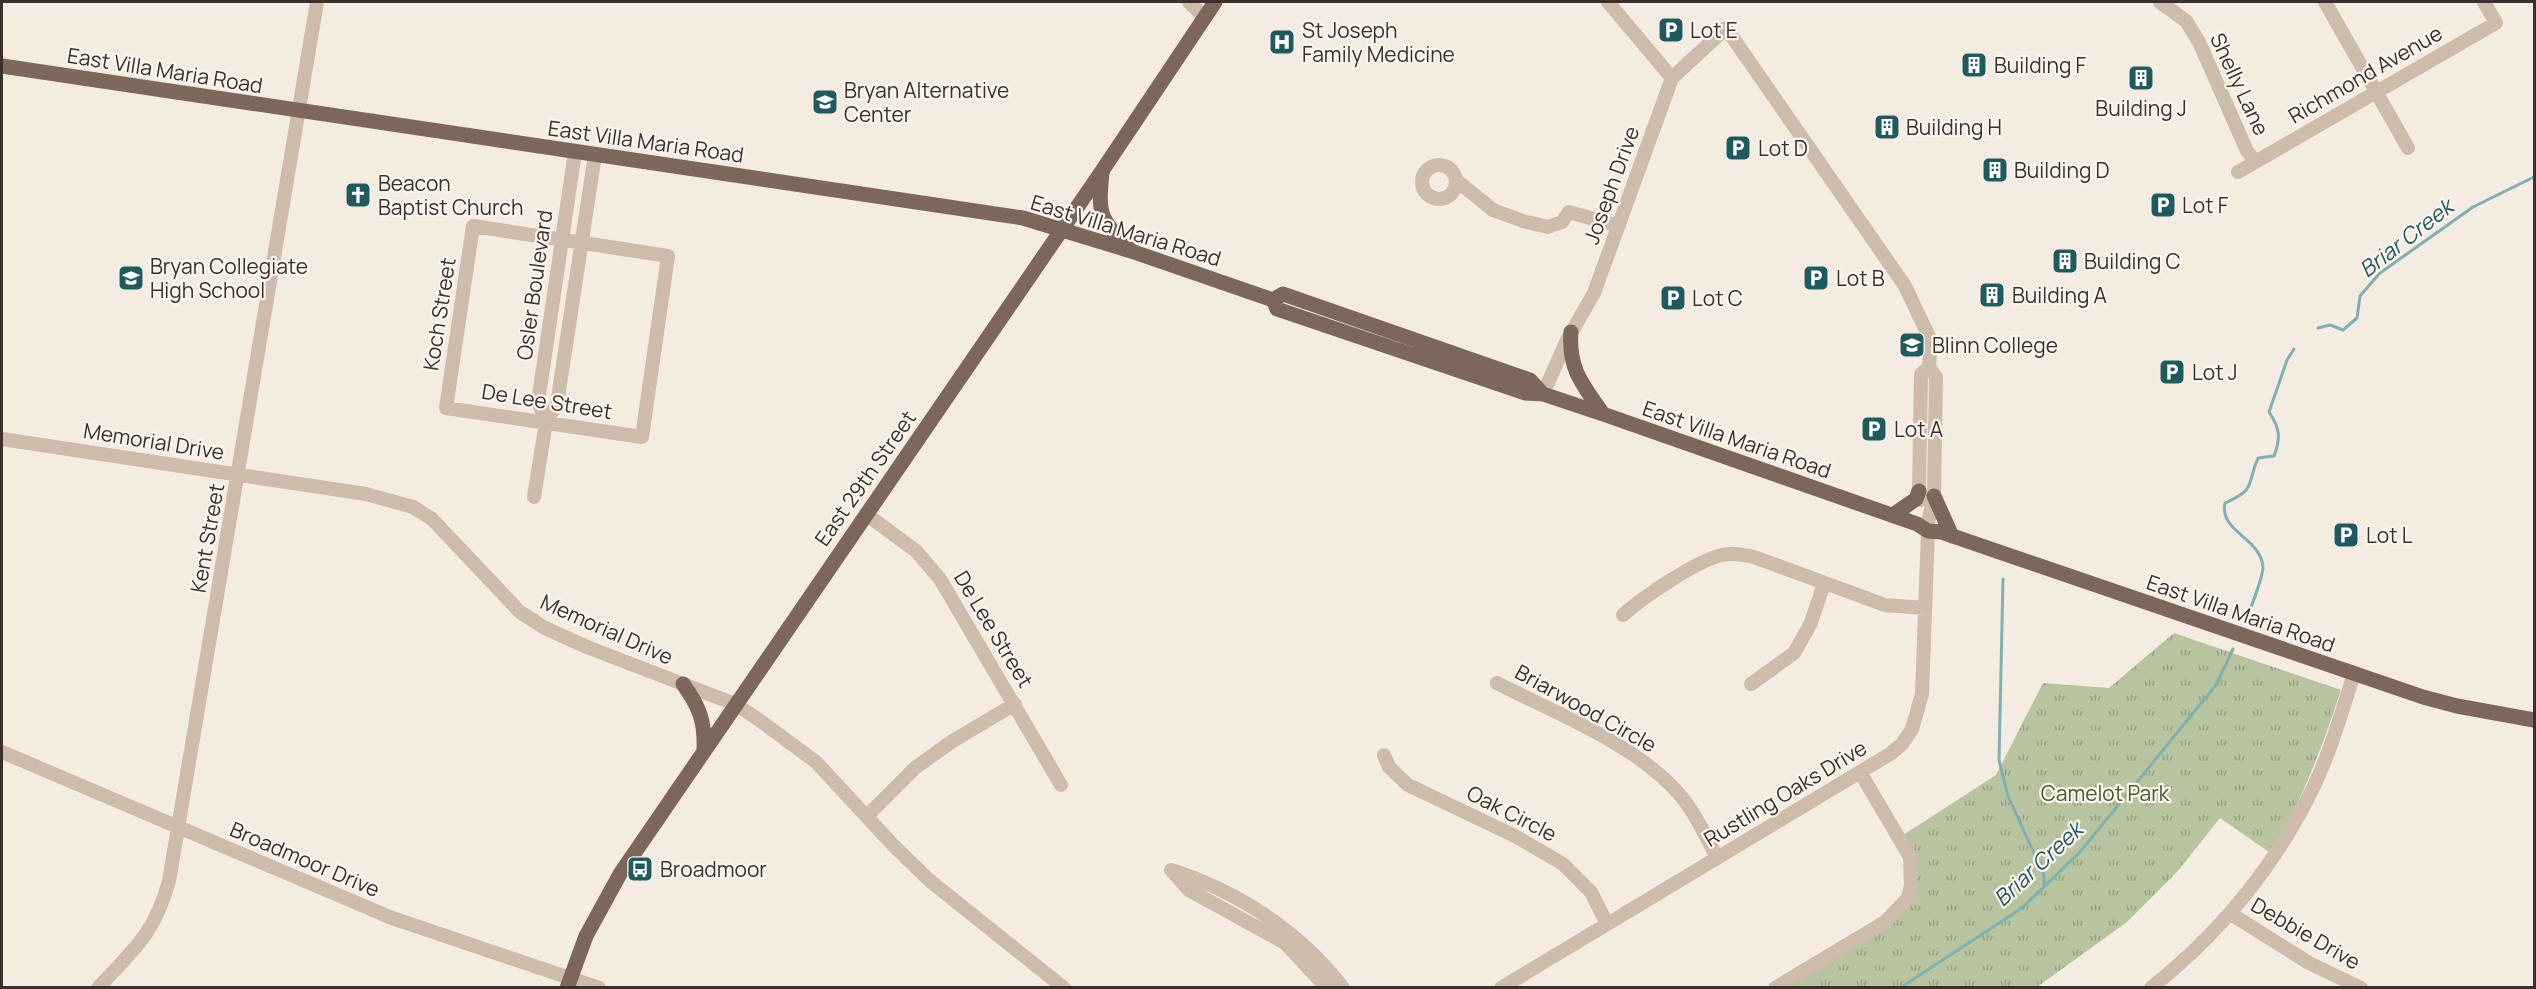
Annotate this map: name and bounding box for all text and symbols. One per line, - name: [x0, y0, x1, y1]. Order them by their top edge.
- parking icon: Lot E: [1656, 15, 1686, 45]
- place label: St Joseph Family Medicine: [1302, 16, 1455, 68]
- place label: Lot E: [1690, 16, 1738, 44]
- street label: Richmond Avenue: [2283, 19, 2447, 129]
- hospital icon: St Joseph Family Medicine: [1267, 27, 1297, 57]
- street label: Shelly Lane: [2204, 28, 2276, 140]
- street label: East Villa Maria Road: [65, 41, 265, 99]
- building icon: Building F: [1959, 50, 1989, 80]
- place label: Building F: [1994, 51, 2087, 79]
- building icon: Building J: [2126, 63, 2156, 93]
- place label: Bryan Alternative Center: [844, 76, 1009, 128]
- school or university icon: Bryan Alternative Center: [810, 87, 840, 117]
- place label: Building J: [2095, 94, 2187, 122]
- building icon: Building H: [1872, 112, 1902, 142]
- street label: East Villa Maria Road: [546, 113, 746, 169]
- place label: Building H: [1906, 113, 2002, 141]
- street label: Joseph Drive: [1577, 122, 1645, 248]
- parking icon: Lot D: [1723, 133, 1753, 163]
- place label: Lot D: [1758, 134, 1808, 162]
- building icon: Building D: [1980, 155, 2010, 185]
- place label: Building D: [2014, 156, 2110, 184]
- place label: Beacon Baptist Church: [378, 169, 523, 221]
- church icon: Beacon Baptist Church: [343, 180, 373, 210]
- street label: East Villa Maria Road: [1027, 188, 1225, 272]
- parking icon: Lot F: [2148, 190, 2178, 220]
- water label: Briar Creek: [2353, 190, 2461, 284]
- place label: Lot F: [2182, 191, 2229, 219]
- street label: Osler Boulevard: [510, 208, 558, 362]
- building icon: Building C: [2050, 246, 2080, 276]
- place label: Building C: [2084, 247, 2181, 275]
- place label: Bryan Collegiate High School: [150, 252, 308, 304]
- street label: Koch Street: [416, 255, 462, 373]
- school or university icon: Bryan Collegiate High School: [116, 263, 146, 293]
- parking icon: Lot B: [1801, 263, 1831, 293]
- place label: Lot B: [1836, 264, 1885, 292]
- building icon: Building A: [1977, 280, 2007, 310]
- place label: Building A: [2012, 281, 2107, 309]
- parking icon: Lot C: [1658, 283, 1688, 313]
- place label: Lot C: [1692, 284, 1743, 312]
- school or university icon: Blinn College: [1897, 330, 1927, 360]
- place label: Blinn College: [1932, 331, 2058, 359]
- parking icon: Lot J: [2157, 357, 2187, 387]
- place label: Lot J: [2192, 358, 2238, 386]
- street label: De Lee Street: [480, 377, 614, 425]
- street label: East Villa Maria Road: [1639, 394, 1835, 484]
- street label: East 29th Street: [808, 405, 922, 551]
- parking icon: Lot A: [1859, 414, 1889, 444]
- place label: Lot A: [1894, 415, 1943, 443]
- street label: Memorial Drive: [82, 416, 226, 466]
- street label: Kent Street: [184, 481, 230, 595]
- parking icon: Lot L: [2331, 520, 2361, 550]
- place label: Lot L: [2366, 521, 2413, 549]
- street label: De Lee Street: [948, 565, 1040, 693]
- street label: East Villa Maria Road: [2143, 568, 2339, 658]
- street label: Memorial Drive: [536, 587, 678, 671]
- street label: Briarwood Circle: [1510, 658, 1662, 758]
- street label: Rustling Oaks Drive: [1698, 733, 1872, 853]
- street label: Oak Circle: [1462, 778, 1562, 848]
- park label: Camelot Park: [2041, 779, 2170, 807]
- water label: Briar Creek: [1987, 813, 2091, 913]
- street label: Broadmoor Drive: [226, 815, 384, 903]
- bus stop icon: Broadmoor: [625, 854, 655, 884]
- place label: Broadmoor: [660, 855, 767, 883]
- street label: Debbie Drive: [2246, 890, 2366, 976]

